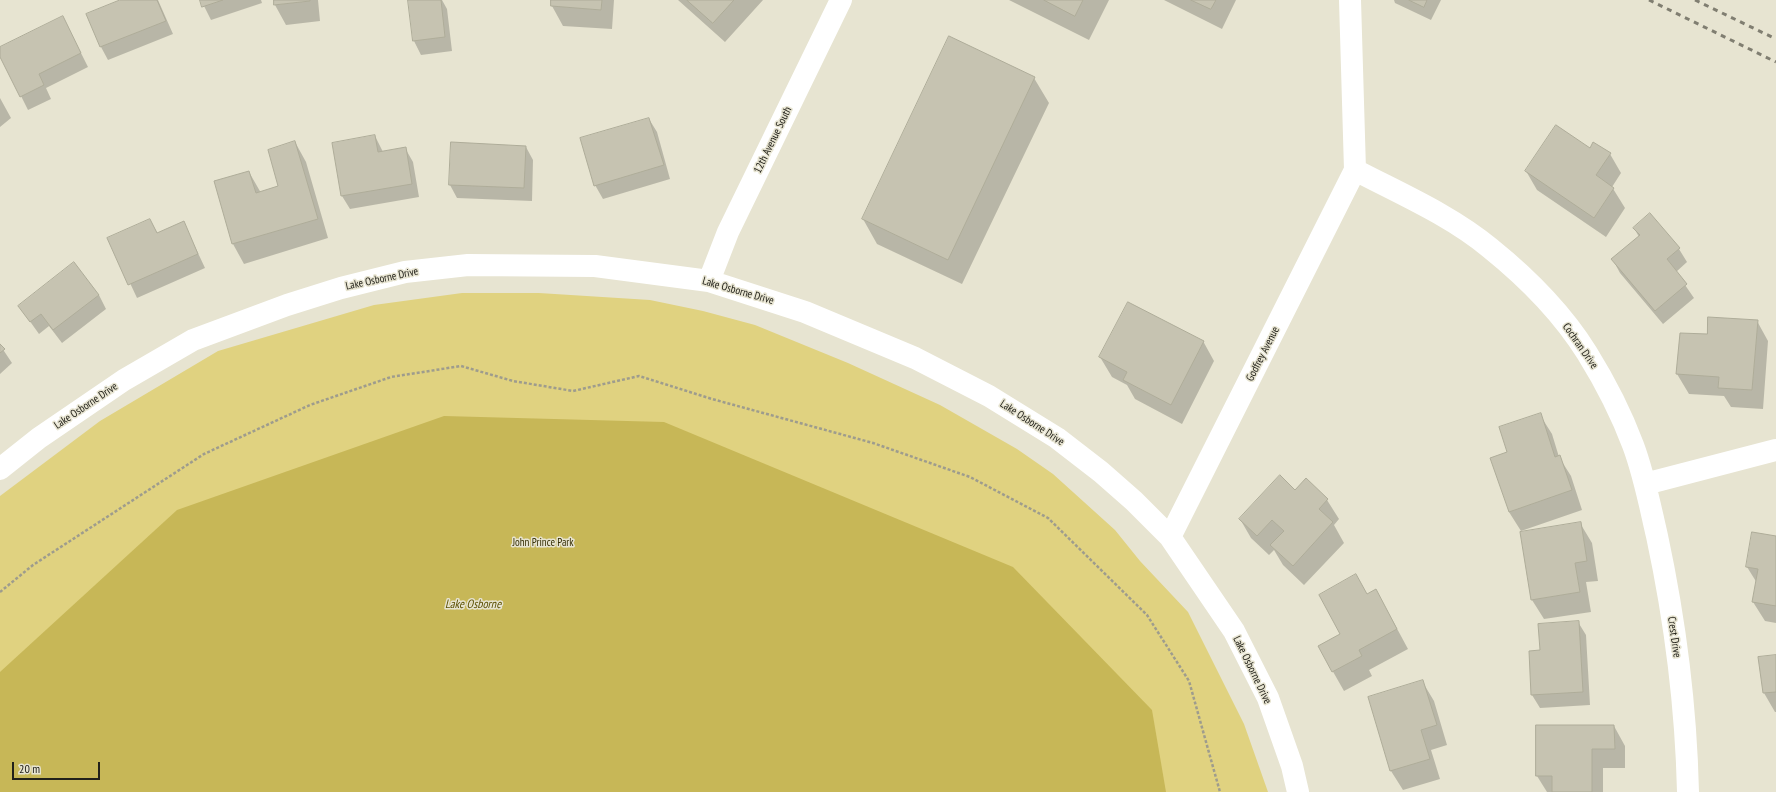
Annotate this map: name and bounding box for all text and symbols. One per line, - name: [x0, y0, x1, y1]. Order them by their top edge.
- street label: 12th Avenue South: [751, 105, 795, 175]
- street label: Lake Osborne Drive: [345, 265, 419, 293]
- street label: Lake Osborne Drive: [701, 274, 775, 308]
- street label: Cochran Drive: [1559, 321, 1601, 371]
- street label: Godfrey Avenue: [1244, 325, 1282, 383]
- street label: Lake Osborne Drive: [52, 380, 120, 432]
- street label: Lake Osborne Drive: [997, 397, 1067, 449]
- park label: John Prince Park: [512, 536, 574, 550]
- water label: Lake Osborne: [445, 598, 501, 612]
- street label: Crest Drive: [1665, 616, 1683, 658]
- street label: Lake Osborne Drive: [1230, 634, 1274, 706]
- scale bar: [14, 754, 102, 780]
- text: 20 m: [19, 761, 40, 776]

